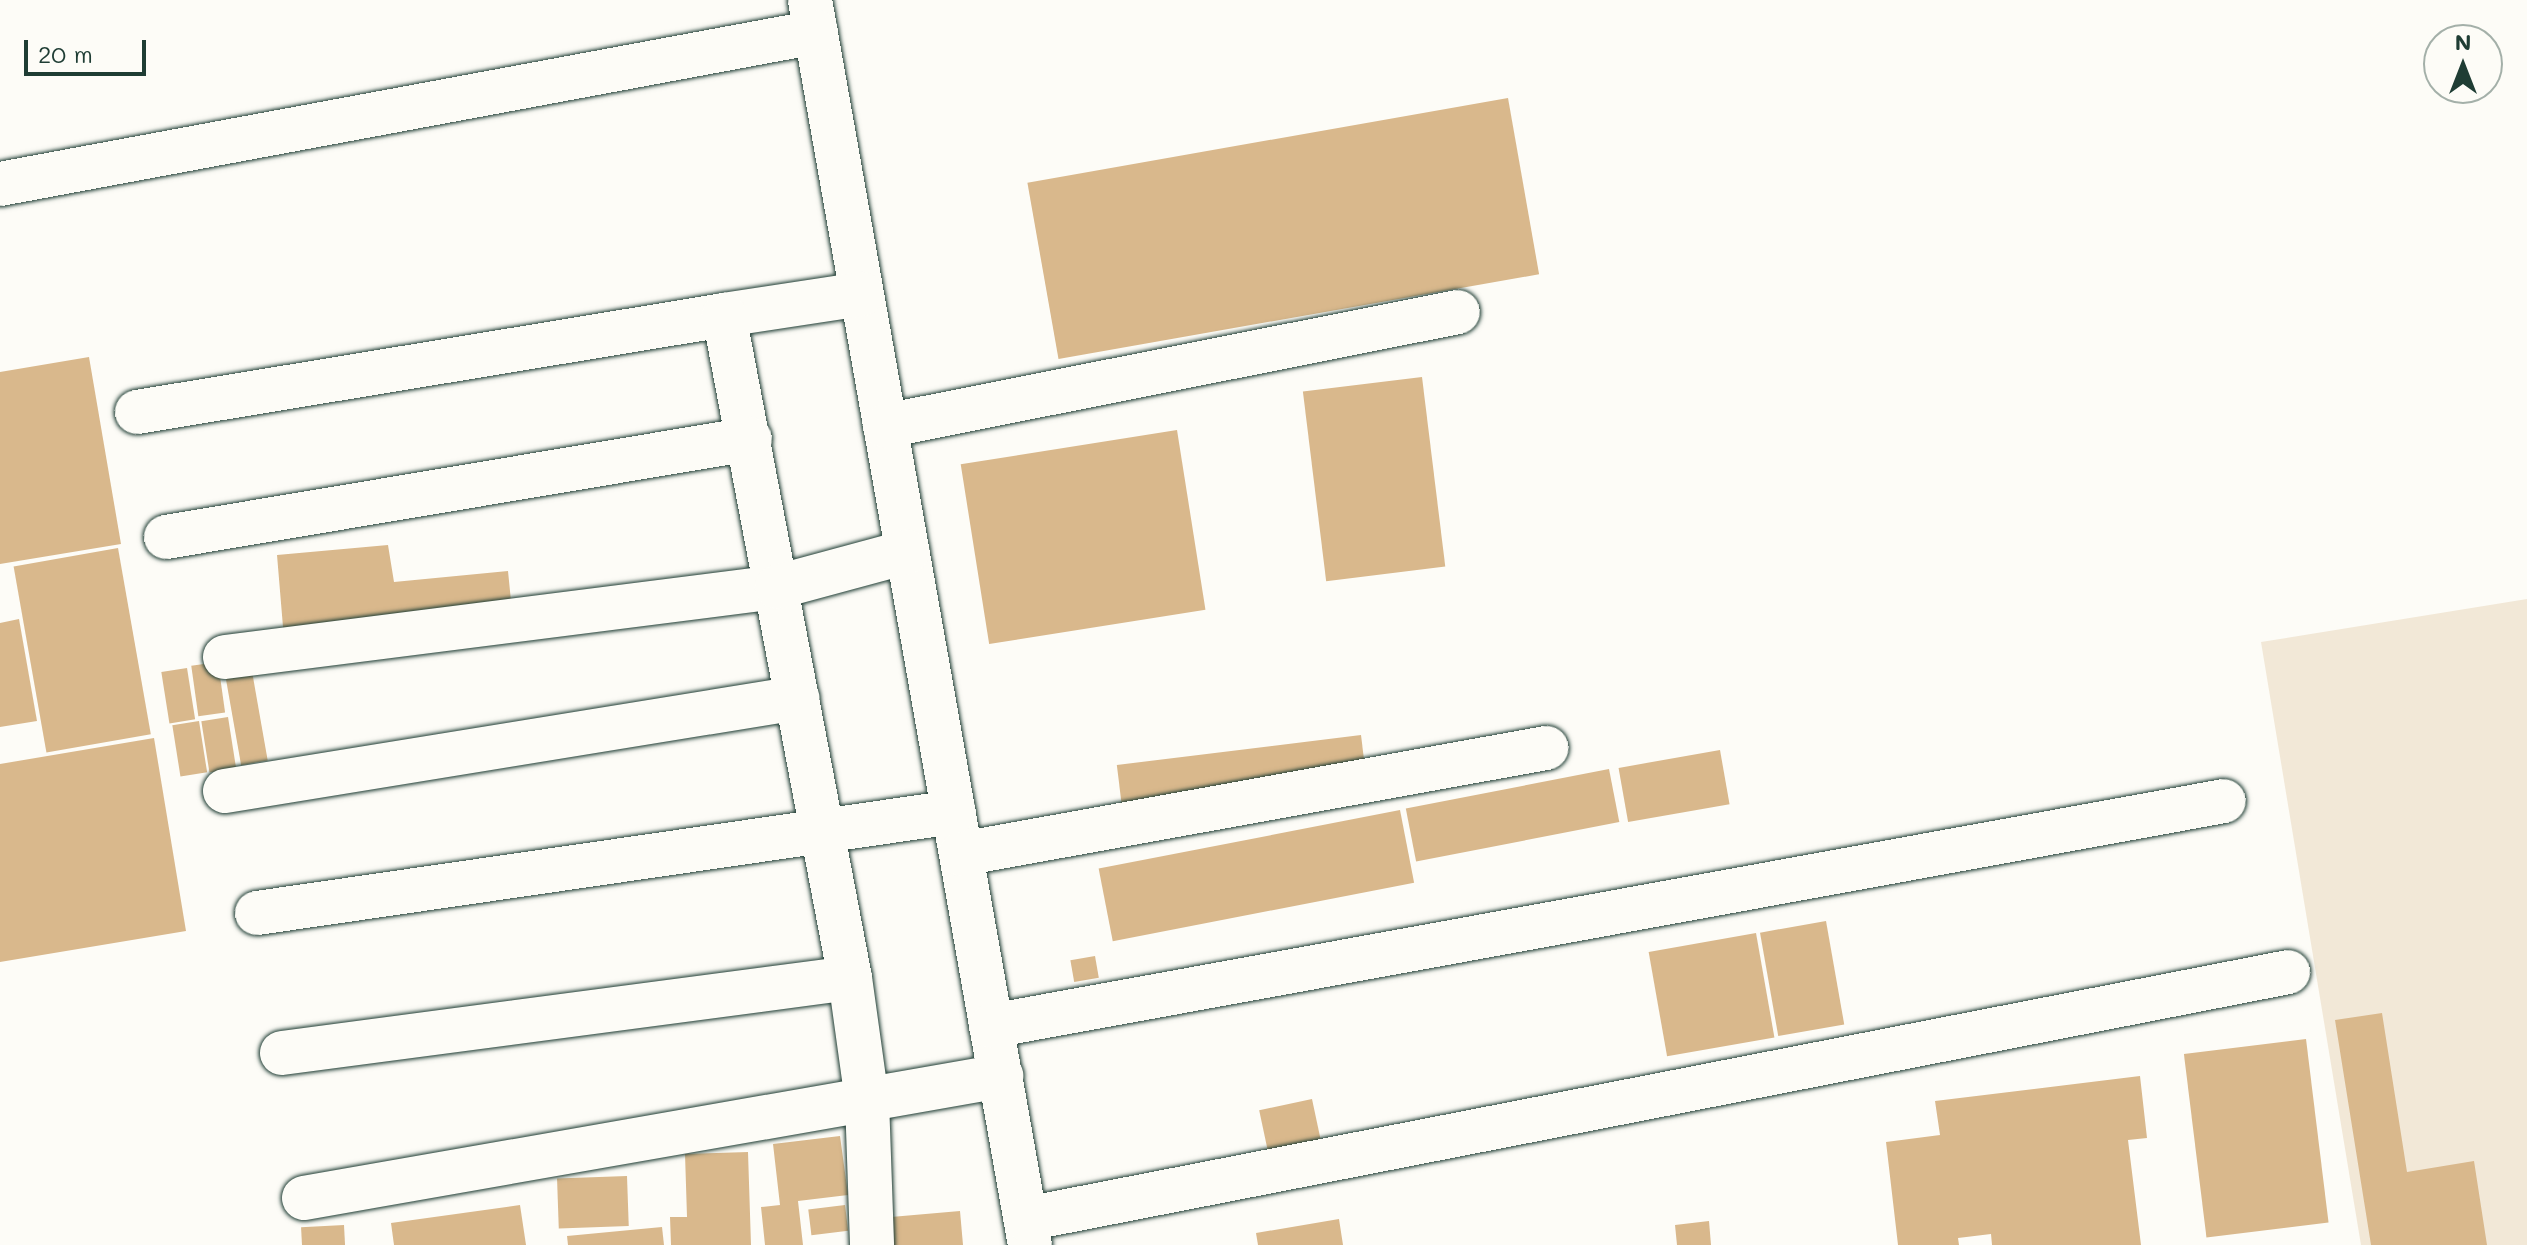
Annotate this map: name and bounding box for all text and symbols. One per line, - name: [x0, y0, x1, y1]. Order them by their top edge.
- scale bar: [28, 24, 150, 74]
- north arrow: [2423, 24, 2503, 104]
- text: N: [2455, 27, 2471, 56]
- text: 20 m: [38, 38, 93, 69]

